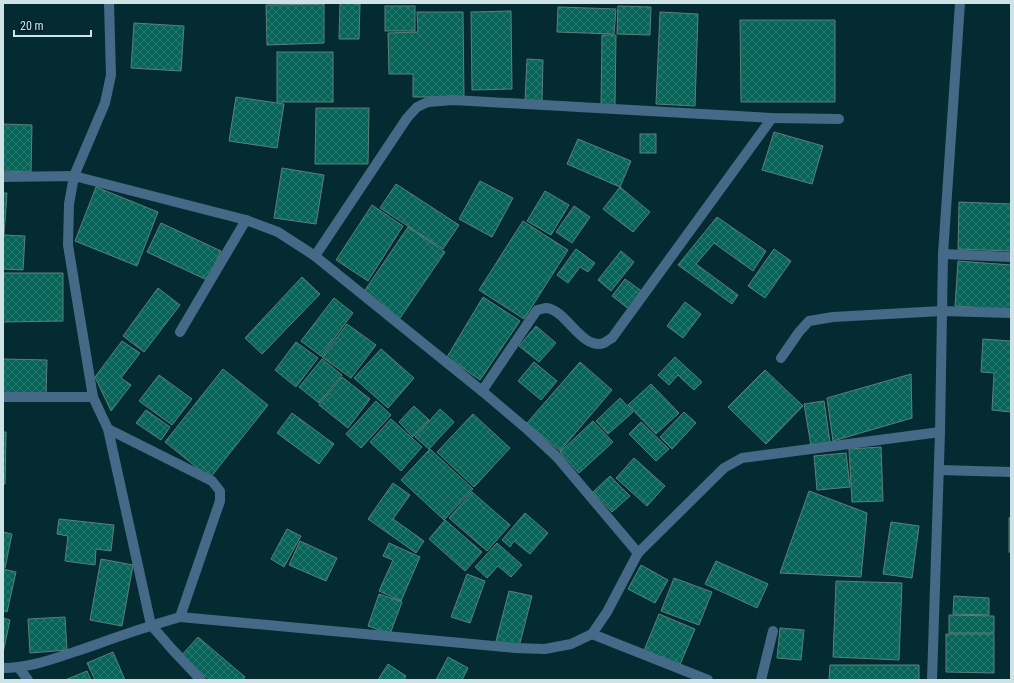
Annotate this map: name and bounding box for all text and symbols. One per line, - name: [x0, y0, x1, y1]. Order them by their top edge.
- scale bar: [14, 12, 91, 38]
- text: 20 m: [20, 19, 44, 33]

